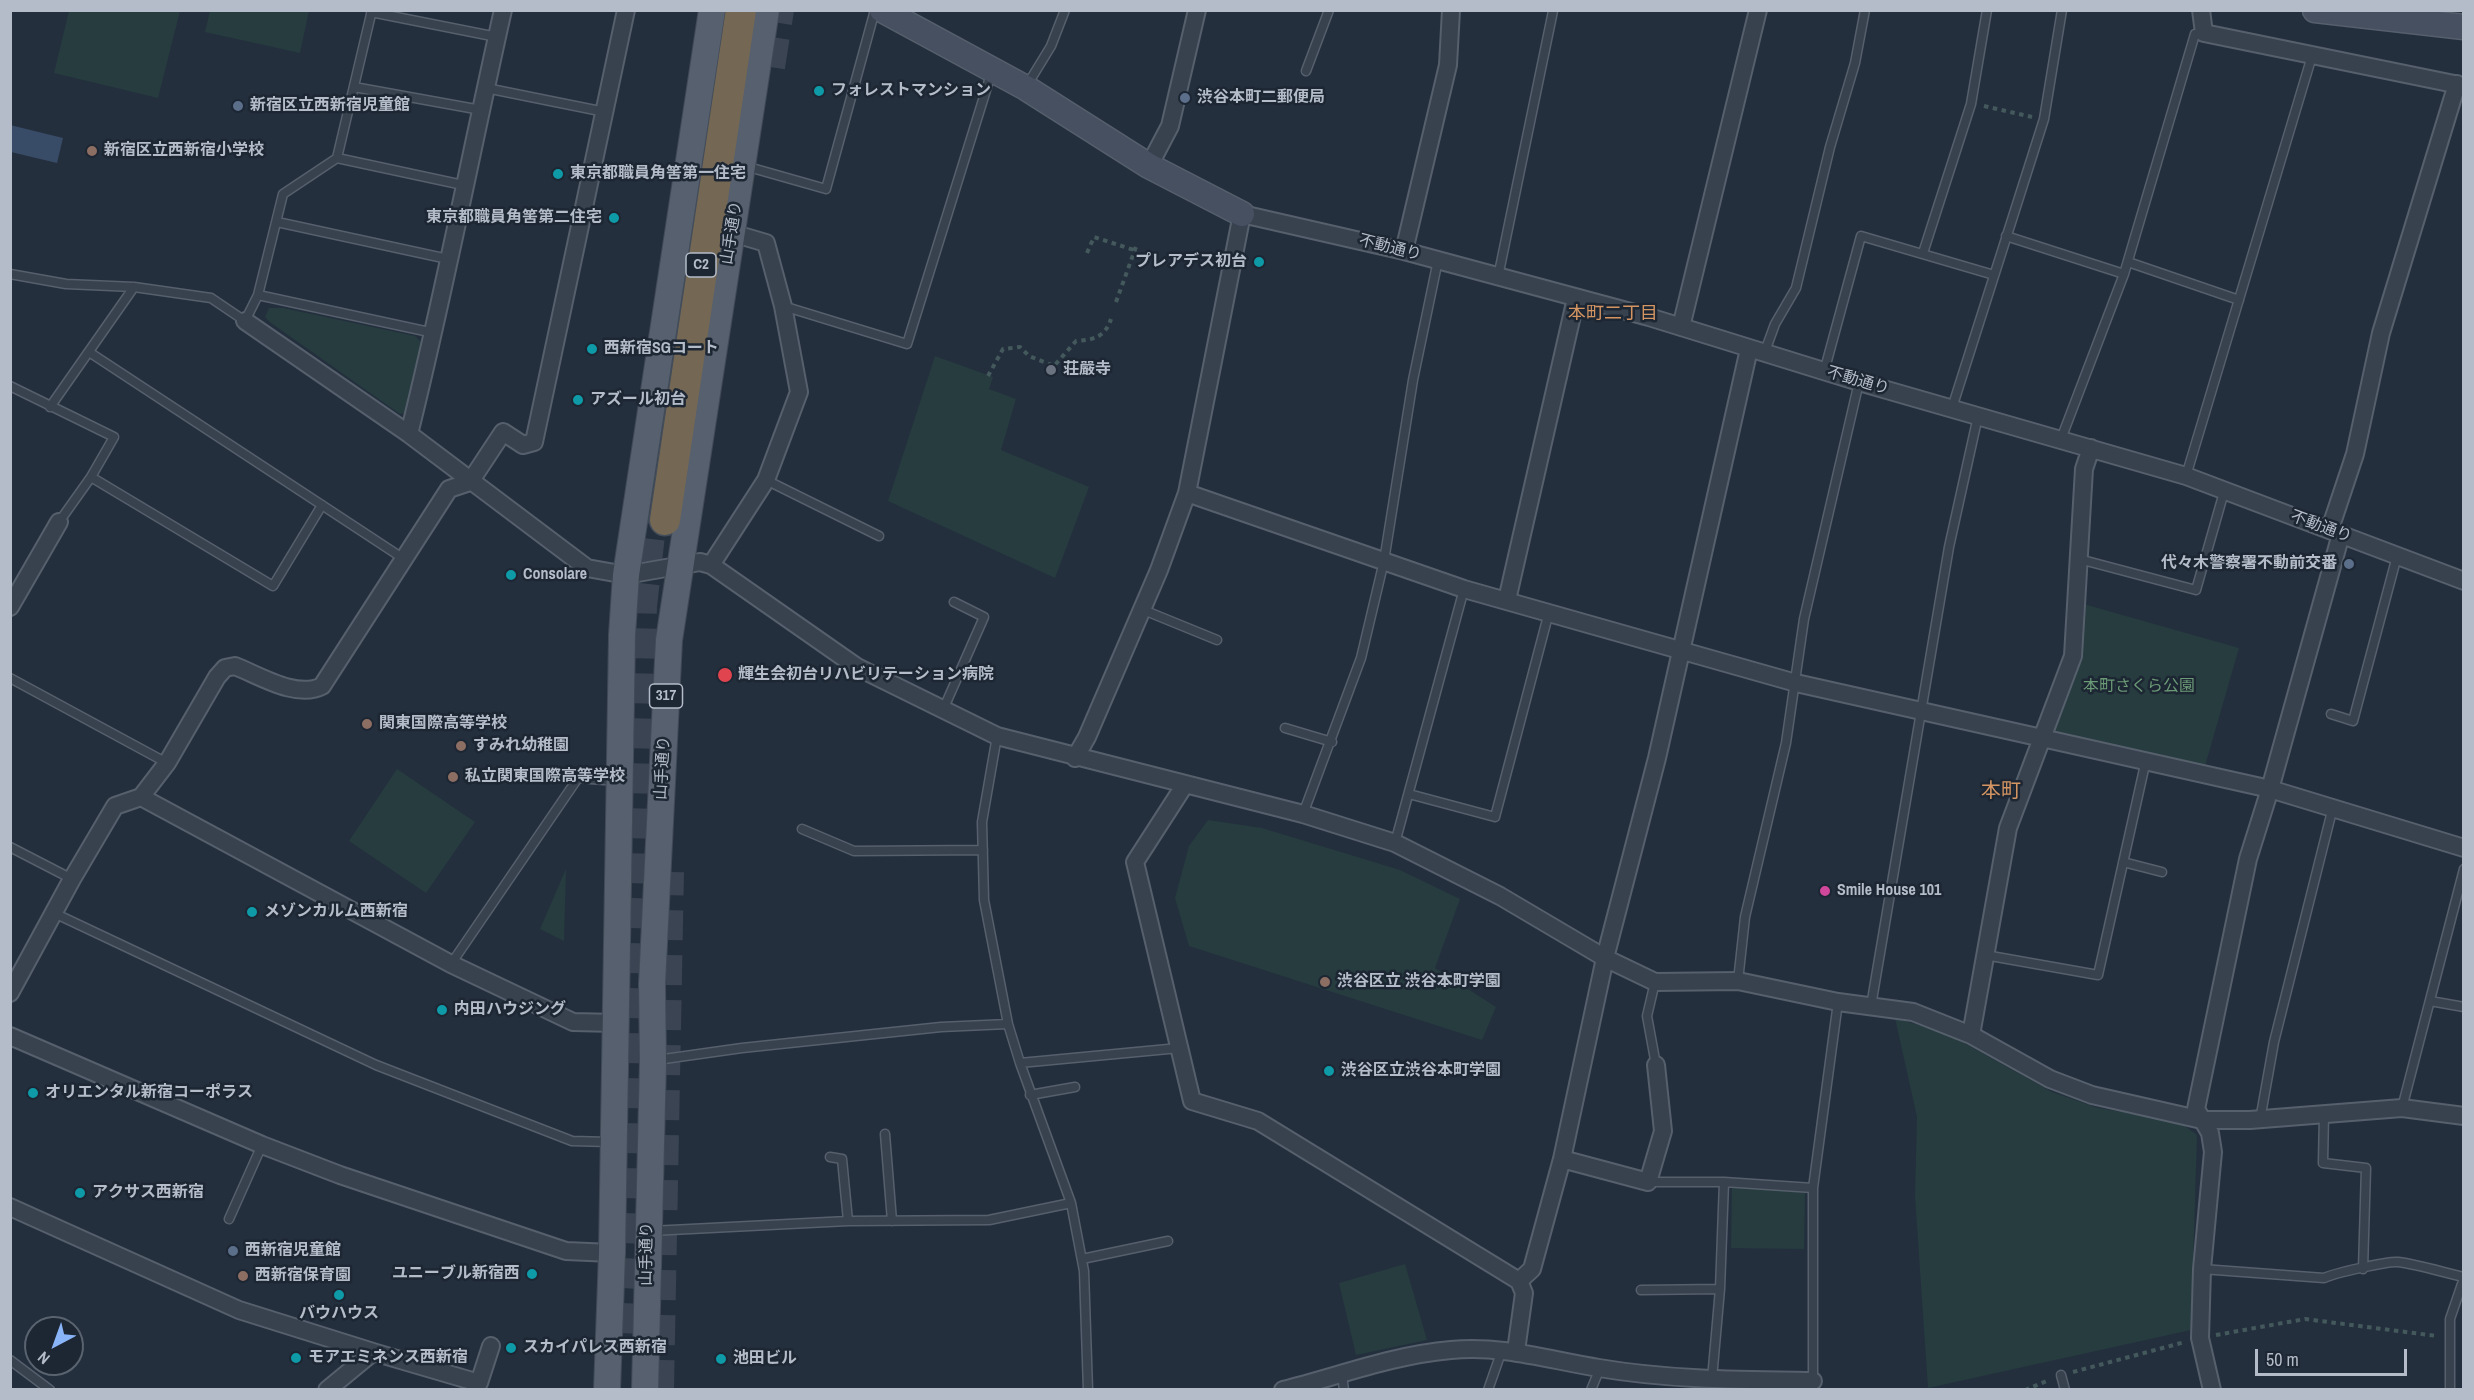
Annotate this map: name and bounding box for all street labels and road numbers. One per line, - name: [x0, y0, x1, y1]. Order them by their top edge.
- street label: 山手通り: [718, 200, 746, 266]
- street label: 不動通り: [1357, 231, 1423, 265]
- road number: C2: [686, 253, 716, 277]
- street label: 不動通り: [1825, 363, 1891, 399]
- street label: 不動通り: [2288, 507, 2354, 547]
- road number: 317: [650, 684, 682, 708]
- street label: 山手通り: [652, 736, 674, 800]
- street label: 山手通り: [637, 1222, 657, 1286]

